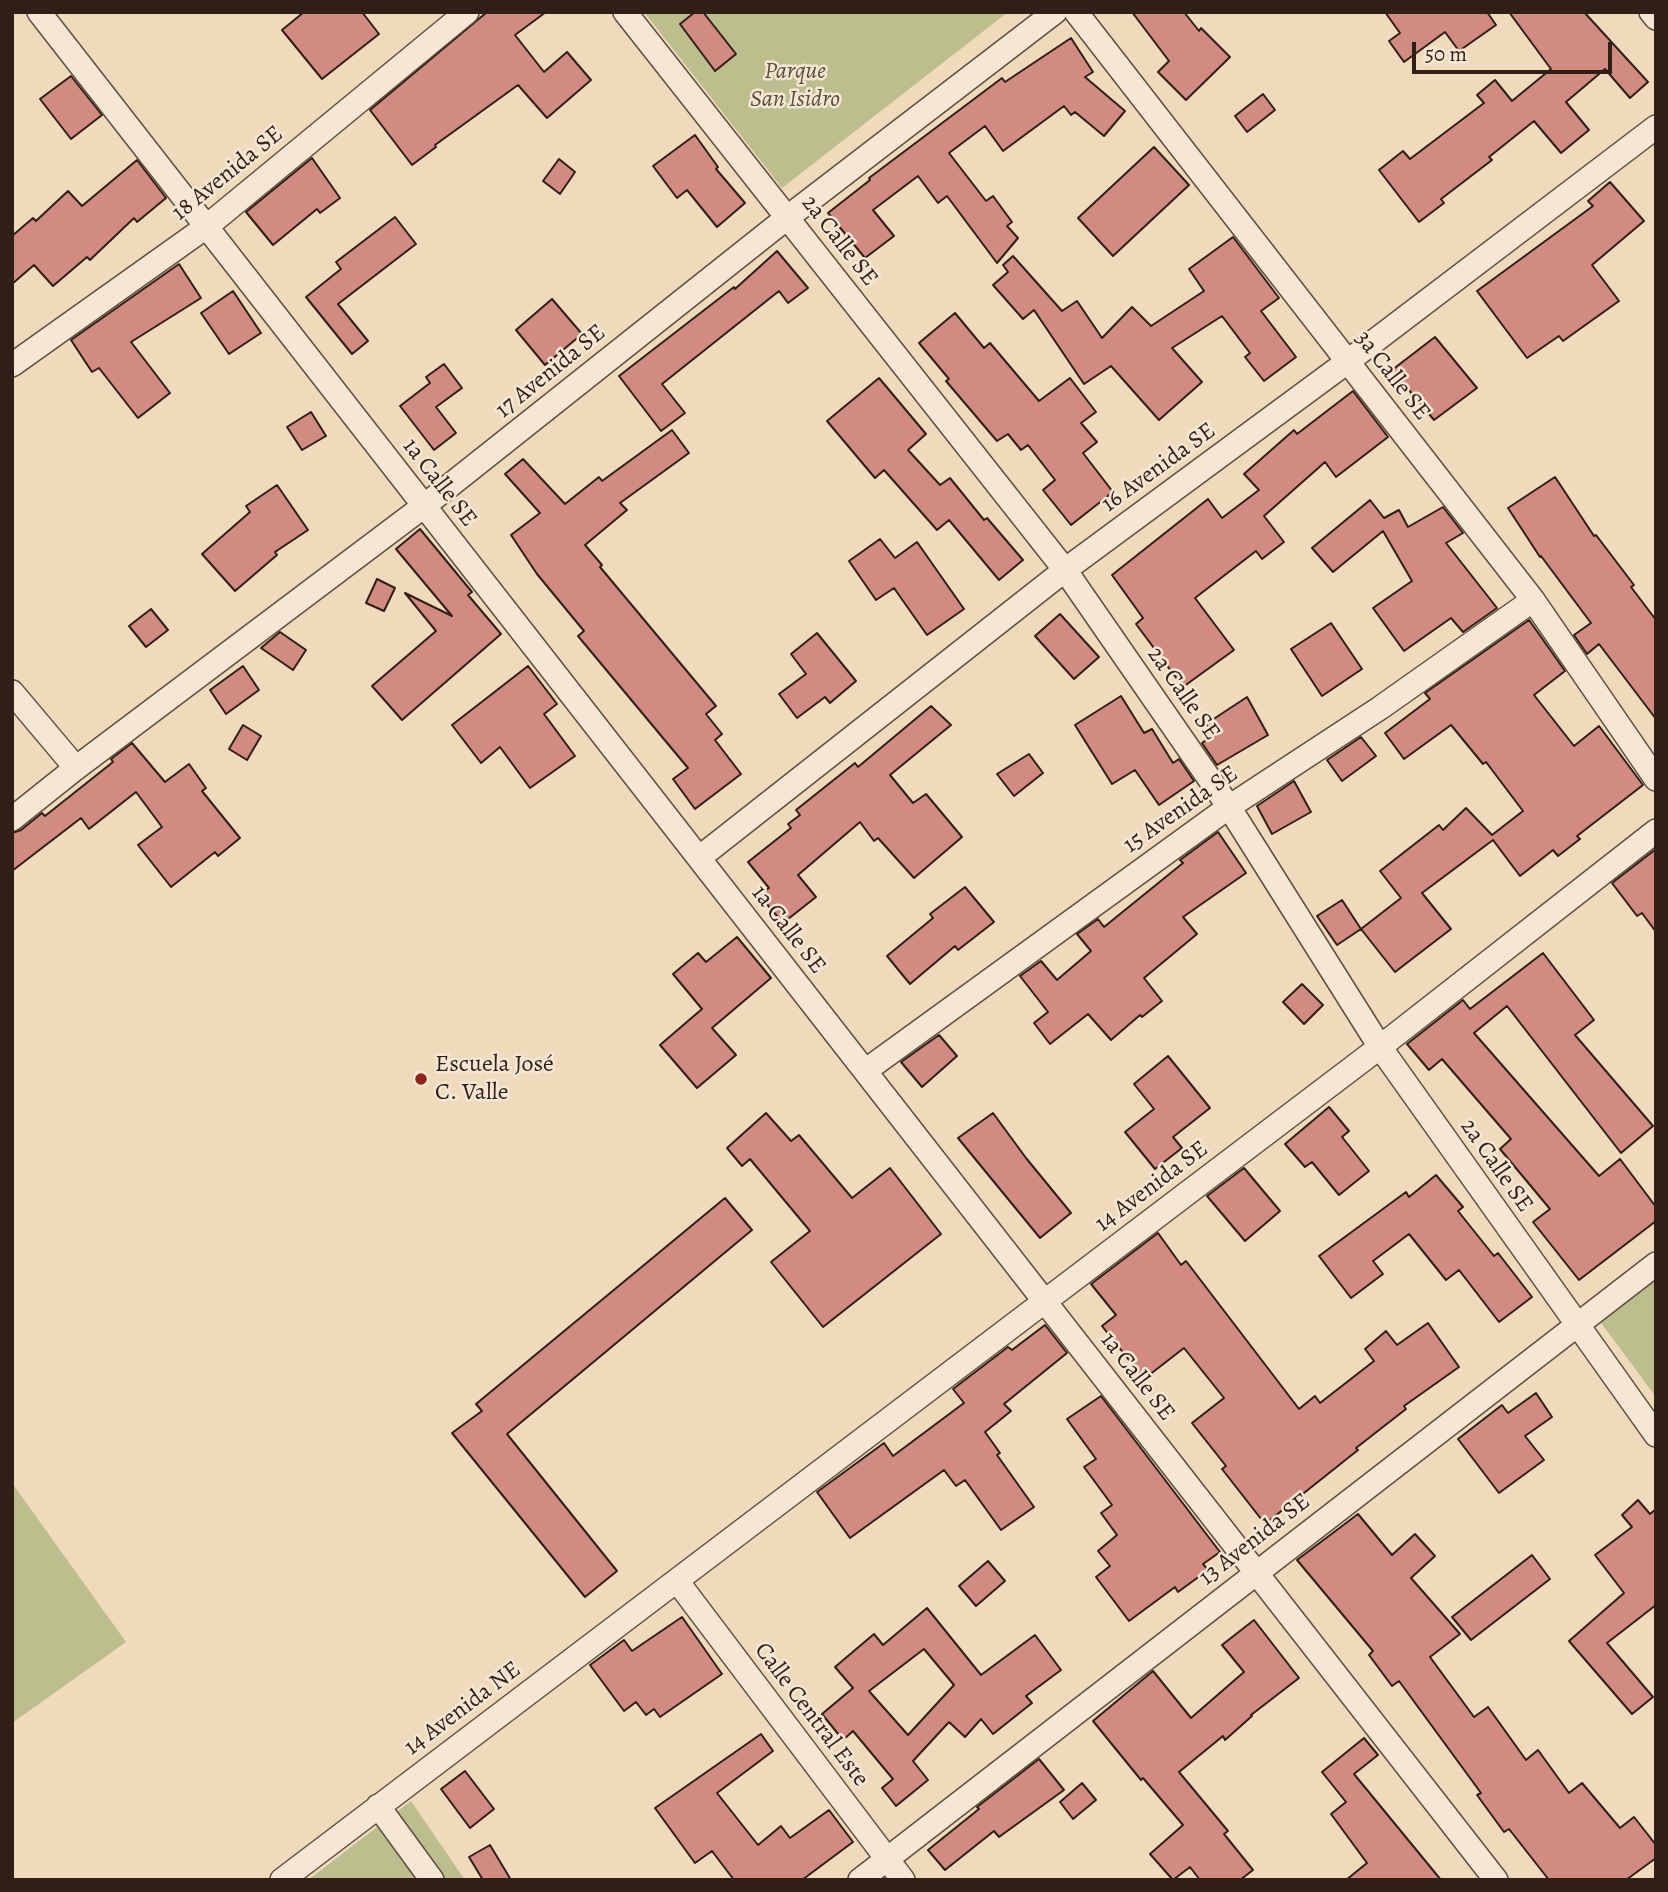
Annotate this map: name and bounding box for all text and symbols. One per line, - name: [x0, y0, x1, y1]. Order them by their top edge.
- scale bar: [1416, 28, 1616, 72]
- text: 50 m: [1425, 40, 1467, 68]
- park label: Parque San Isidro: [750, 58, 840, 114]
- street label: 18 Avenida SE: [167, 120, 289, 228]
- street label: 2a Calle SE: [795, 190, 883, 292]
- street label: 17 Avenida SE: [490, 319, 612, 425]
- street label: 3a Calle SE: [1348, 325, 1436, 427]
- street label: 16 Avenida SE: [1096, 417, 1222, 519]
- street label: 1a Calle SE: [395, 433, 483, 533]
- street label: 2a Calle SE: [1140, 642, 1226, 746]
- street label: 15 Avenida SE: [1118, 760, 1244, 860]
- street label: 1a Calle SE: [744, 880, 832, 980]
- place label: Escuela José C. Valle: [435, 1051, 554, 1107]
- marker: Escuela José C. Valle: [413, 1071, 429, 1087]
- street label: 2a Calle SE: [1453, 1114, 1539, 1218]
- street label: 14 Avenida SE: [1090, 1135, 1214, 1239]
- street label: 1a Calle SE: [1093, 1327, 1181, 1427]
- street label: 13 Avenida SE: [1194, 1488, 1316, 1592]
- street label: Calle Central Este: [747, 1637, 875, 1793]
- street label: 14 Avenida NE: [399, 1656, 527, 1762]

